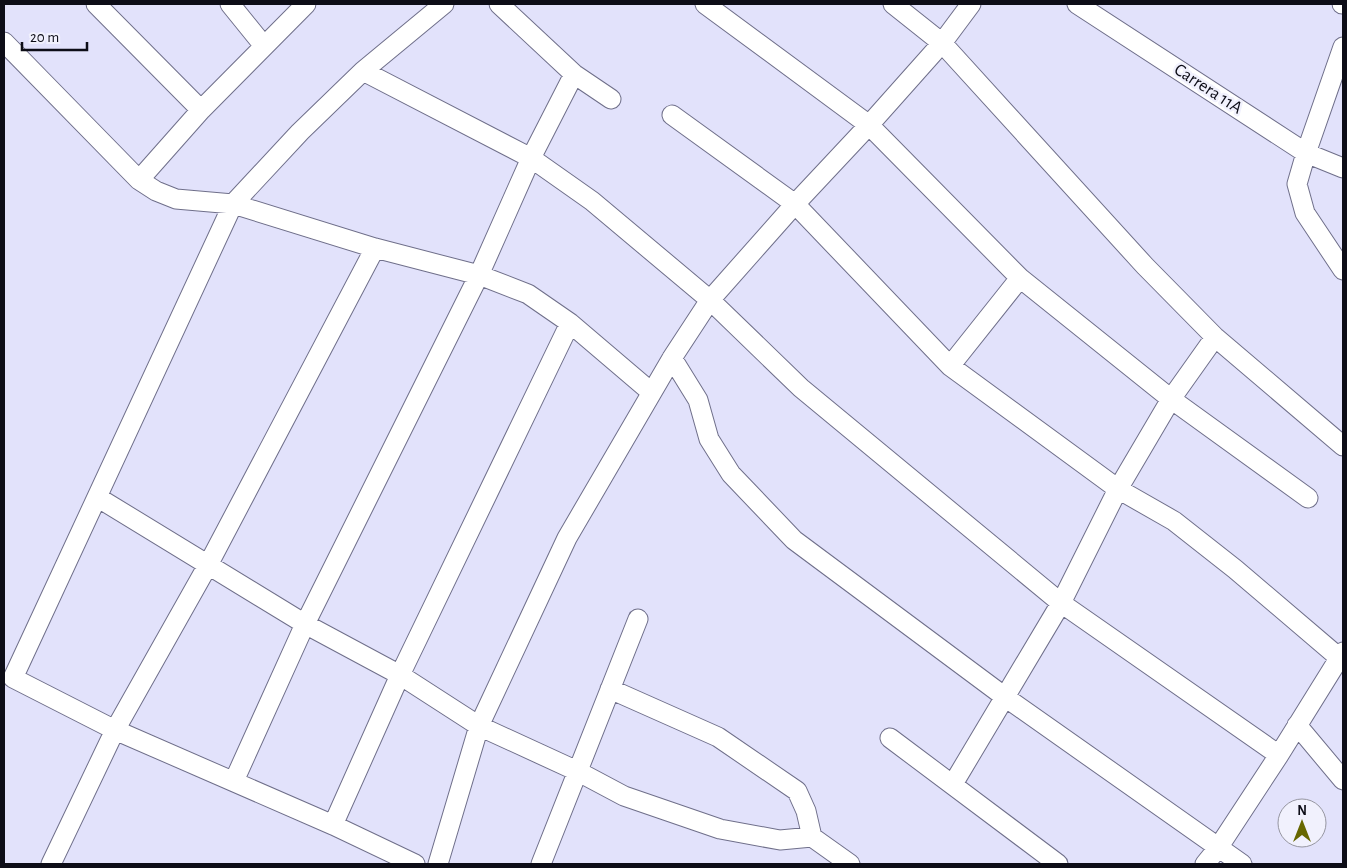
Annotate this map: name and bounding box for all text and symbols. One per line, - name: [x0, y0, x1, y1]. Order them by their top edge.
- scale bar: [22, 20, 88, 52]
- text: 20 m: [30, 30, 59, 45]
- street label: Carrera 11A: [1171, 60, 1246, 118]
- north arrow: [1277, 798, 1327, 848]
- text: N: [1297, 804, 1307, 818]

